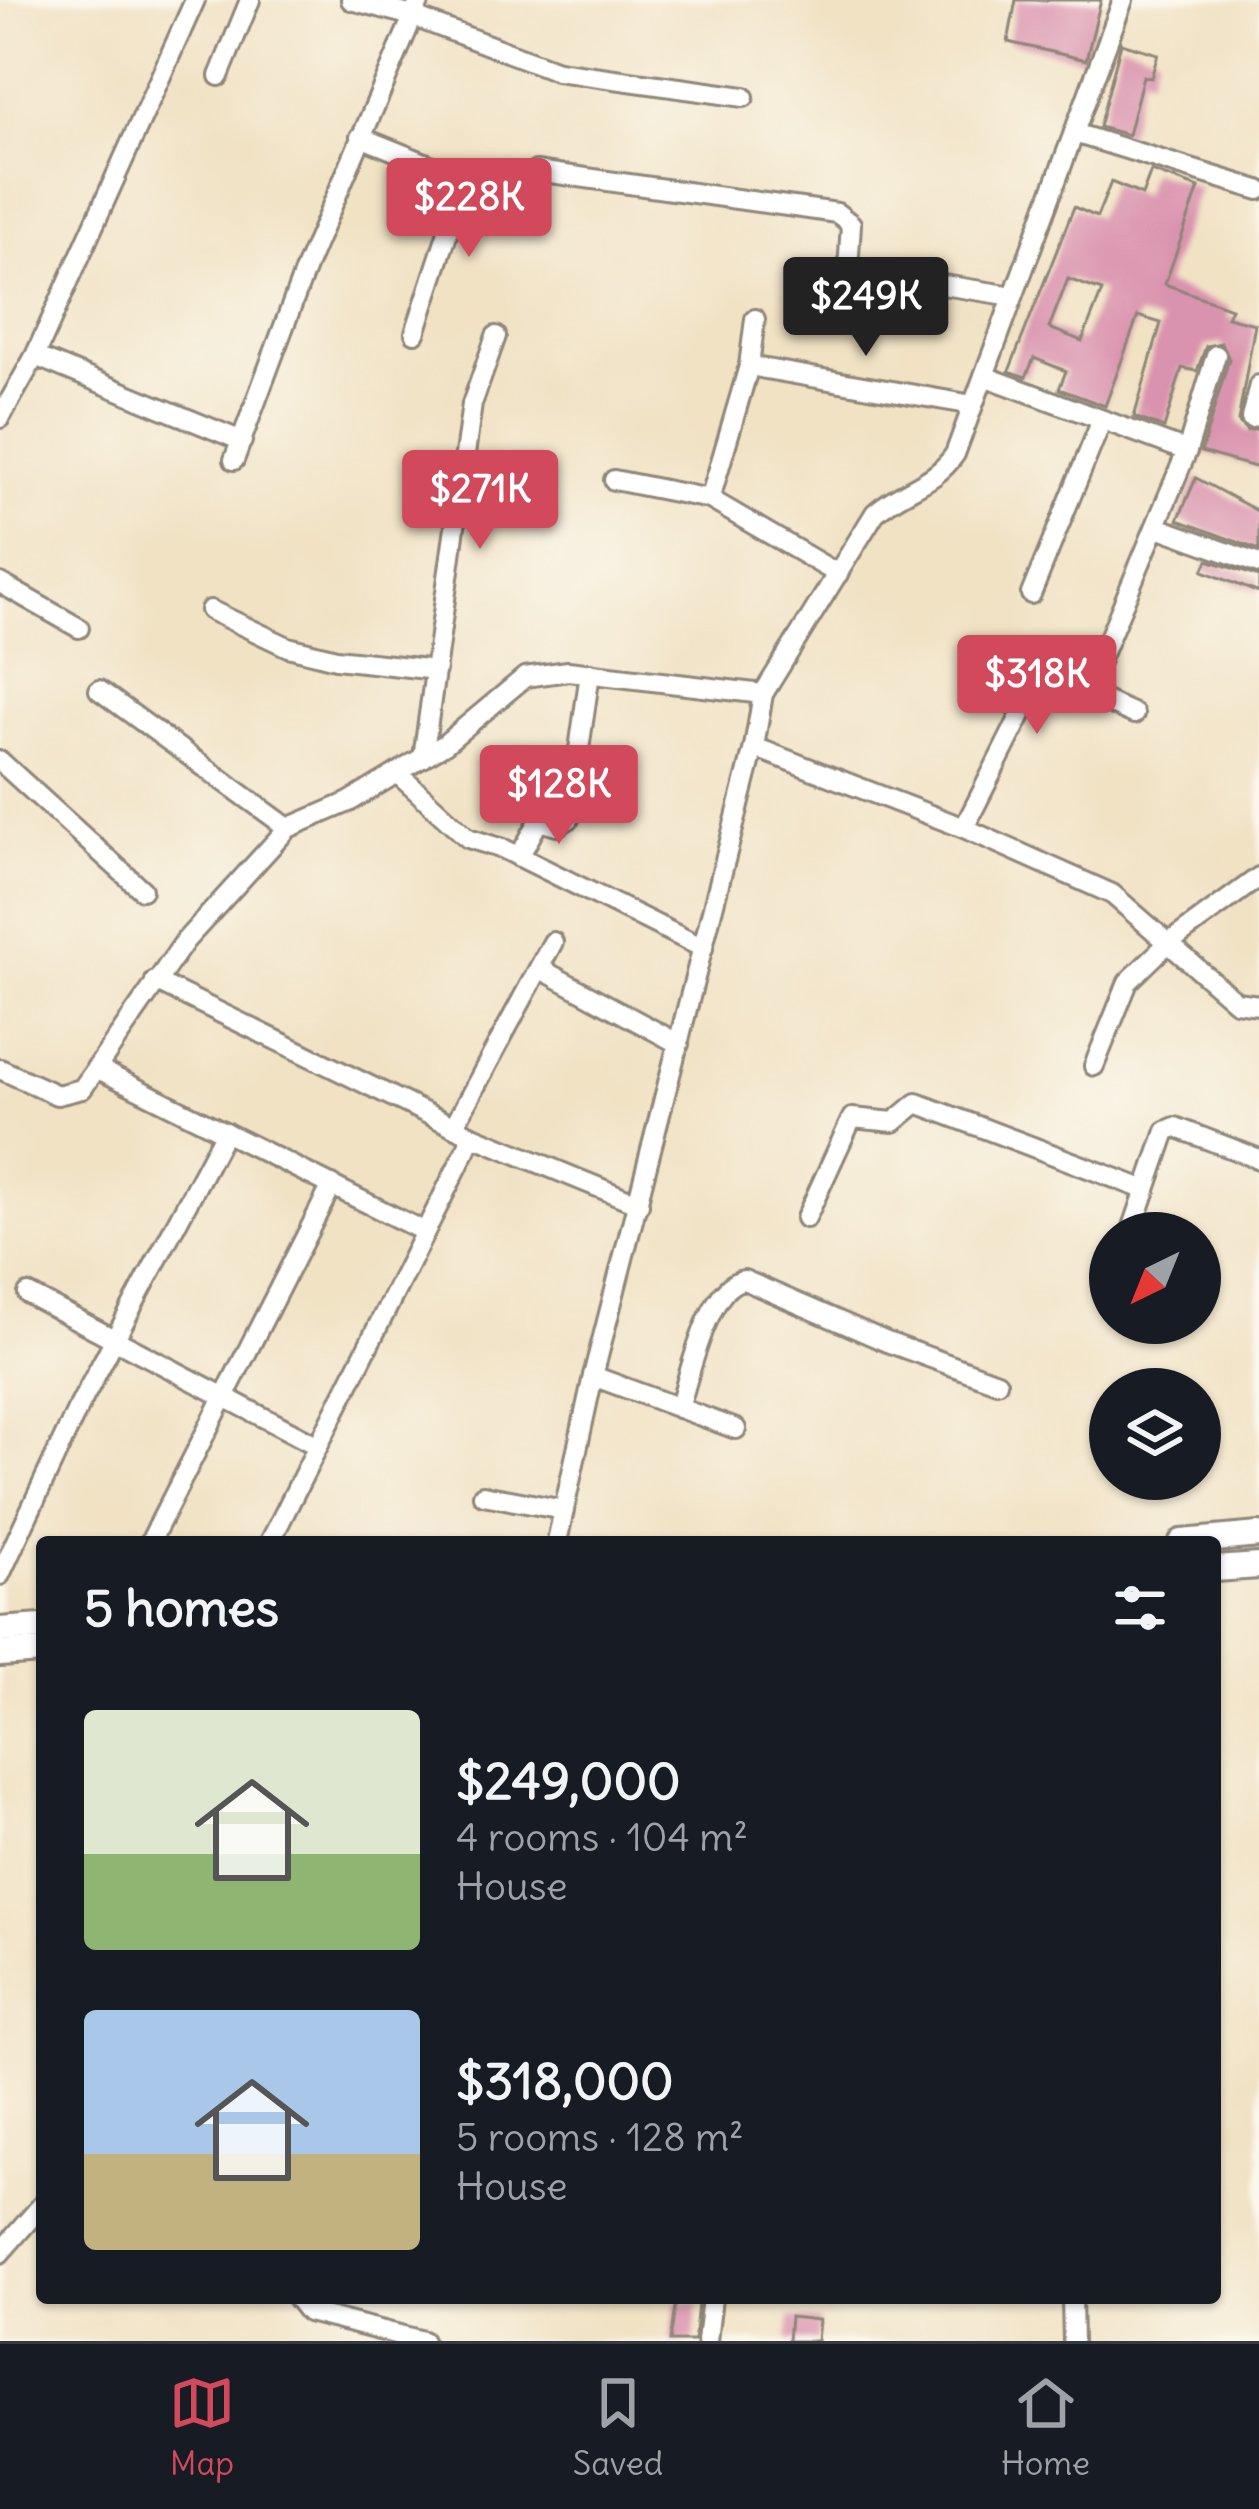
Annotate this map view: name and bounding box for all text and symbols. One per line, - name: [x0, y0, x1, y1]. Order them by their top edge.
- pin: $228K: [385, 158, 553, 260]
- text: $228K: [414, 172, 524, 221]
- pin: $249K: [782, 257, 950, 359]
- text: $249K: [810, 271, 922, 320]
- pin: $271K: [396, 450, 564, 552]
- text: $271K: [429, 464, 531, 513]
- pin: $318K: [953, 635, 1121, 737]
- text: $318K: [984, 649, 1090, 698]
- pin: $128K: [475, 745, 643, 847]
- text: $128K: [507, 759, 611, 808]
- north arrow: [1089, 1212, 1221, 1344]
- map controls: [1089, 1212, 1221, 1500]
- button: layers: [1089, 1368, 1221, 1500]
- icon: filters: [1107, 1575, 1173, 1641]
- text: 5 homes: [84, 1576, 279, 1640]
- text: $249,000: [456, 1749, 681, 1813]
- icon: home: [180, 1758, 324, 1902]
- text: 4 rooms · 104 m²: [456, 1813, 748, 1862]
- text: House: [456, 1862, 567, 1911]
- text: $318,000: [456, 2049, 674, 2113]
- icon: home: [180, 2058, 324, 2202]
- text: 5 rooms · 128 m²: [456, 2113, 744, 2162]
- text: House: [456, 2162, 567, 2211]
- tab: Map: [169, 2370, 235, 2484]
- tab: Saved: [573, 2370, 663, 2484]
- tab: Home: [1001, 2370, 1090, 2484]

